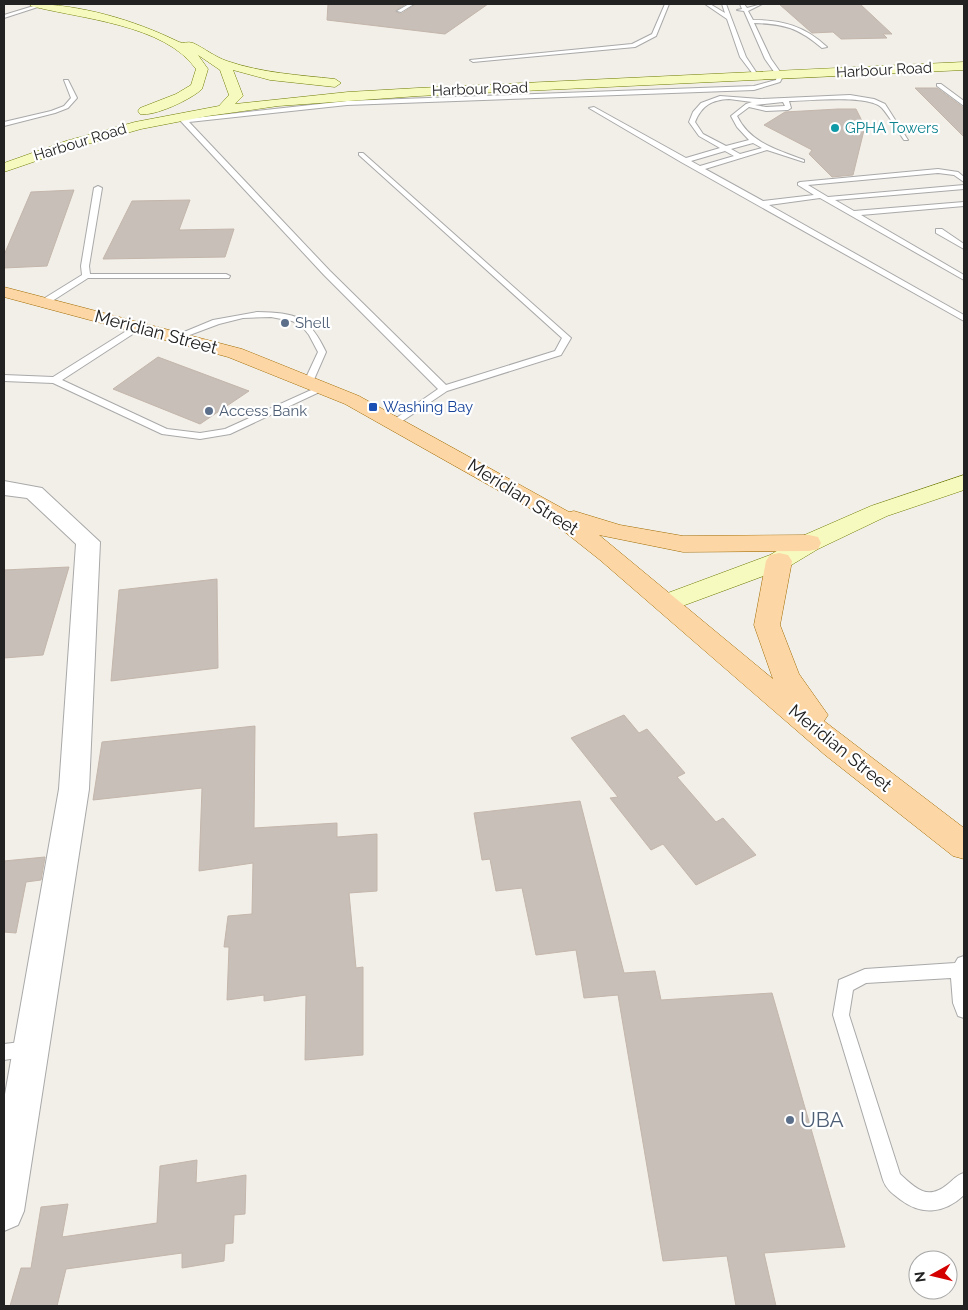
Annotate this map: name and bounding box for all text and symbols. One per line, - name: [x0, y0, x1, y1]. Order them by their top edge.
- street label: Harbour Road: [835, 58, 933, 82]
- street label: Harbour Road: [432, 78, 528, 100]
- street label: Harbour Road: [31, 119, 129, 165]
- place label: GPHA Towers: [845, 119, 939, 137]
- marker: GPHA Towers: [829, 122, 841, 134]
- street label: Meridian Street: [92, 305, 220, 358]
- place label: Shell: [295, 314, 331, 332]
- marker: Shell: [279, 317, 291, 329]
- place label: Washing Bay: [383, 398, 473, 416]
- marker: Washing Bay: [367, 401, 379, 413]
- place label: Access Bank: [219, 402, 307, 420]
- marker: Access Bank: [203, 405, 215, 417]
- street label: Meridian Street: [464, 454, 582, 539]
- street label: Meridian Street: [785, 700, 896, 796]
- place label: UBA: [800, 1107, 844, 1132]
- marker: UBA: [784, 1114, 796, 1126]
- north arrow: [908, 1250, 958, 1300]
- text: N: [911, 1270, 929, 1283]

